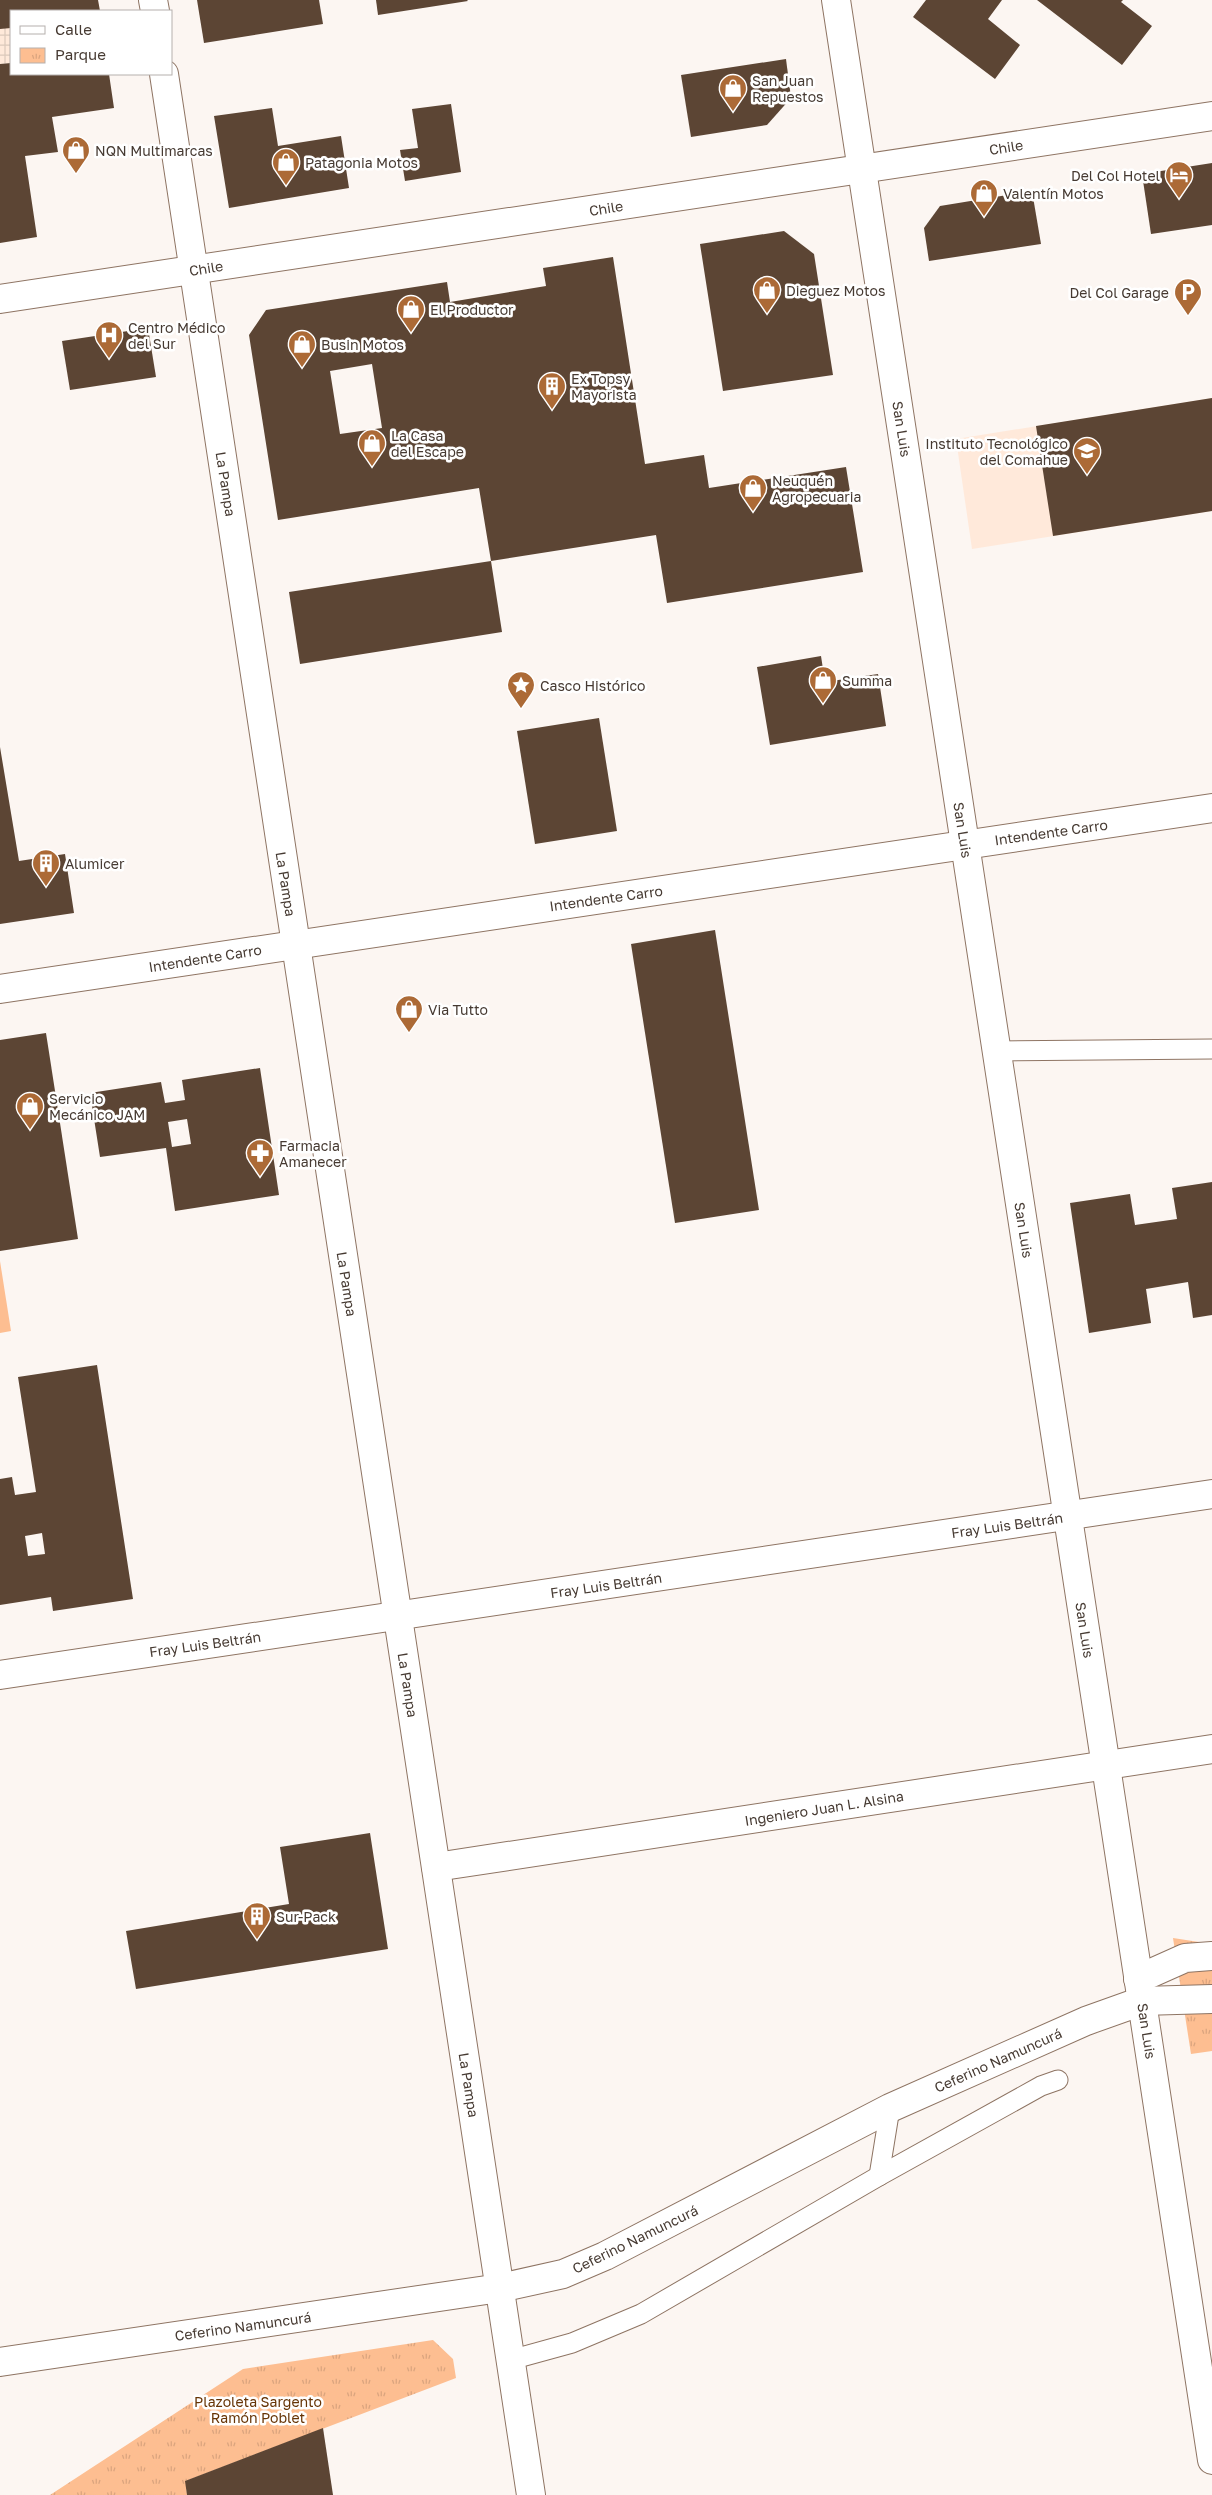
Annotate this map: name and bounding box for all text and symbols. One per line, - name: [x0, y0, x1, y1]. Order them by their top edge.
- legend: [10, 10, 172, 75]
- text: Calle: [55, 20, 92, 38]
- text: Parque: [55, 45, 106, 63]
- place label: San Juan Repuestos: [752, 72, 824, 105]
- shop icon: San Juan Repuestos: [718, 73, 748, 112]
- shop icon: NQN Multimarcas: [61, 135, 91, 174]
- street label: Chile: [988, 136, 1024, 158]
- place label: NQN Multimarcas: [95, 142, 213, 159]
- shop icon: Patagonia Motos: [271, 147, 301, 186]
- place label: Patagonia Motos: [305, 154, 418, 171]
- hotel icon: Del Col Hotel: [1164, 160, 1194, 199]
- place label: Del Col Hotel: [1071, 167, 1160, 184]
- shop icon: Valentín Motos: [969, 178, 999, 217]
- place label: Valentín Motos: [1003, 185, 1104, 202]
- street label: Chile: [588, 197, 624, 219]
- street label: Chile: [188, 257, 224, 279]
- shop icon: Dieguez Motos: [752, 275, 782, 314]
- parking icon: Del Col Garage: [1173, 277, 1203, 316]
- place label: Dieguez Motos: [786, 282, 885, 299]
- place label: Del Col Garage: [1069, 284, 1169, 301]
- shop icon: El Productor: [396, 294, 426, 333]
- place label: El Productor: [430, 301, 514, 318]
- place label: Centro Médico del Sur: [128, 319, 225, 352]
- hospital icon: Centro Médico del Sur: [94, 320, 124, 359]
- shop icon: Busin Motos: [287, 329, 317, 368]
- place label: Busin Motos: [321, 336, 404, 353]
- place label: Ex Topsy Mayorista: [571, 370, 637, 403]
- building icon: Ex Topsy Mayorista: [537, 371, 567, 410]
- street label: San Luis: [889, 400, 915, 458]
- place label: La Casa del Escape: [391, 427, 464, 460]
- shop icon: La Casa del Escape: [357, 428, 387, 467]
- place label: Instituto Tecnológico del Comahue: [925, 435, 1068, 468]
- school or university icon: Instituto Tecnológico del Comahue: [1072, 436, 1102, 475]
- street label: La Pampa: [212, 450, 240, 518]
- place label: Neuquén Agropecuaria: [772, 472, 861, 505]
- shop icon: Neuquén Agropecuaria: [738, 473, 768, 512]
- shop icon: Summa: [808, 665, 838, 704]
- place icon: Casco Histórico: [506, 670, 536, 709]
- place label: Summa: [842, 672, 892, 689]
- place label: Casco Histórico: [540, 677, 645, 694]
- street label: San Luis: [950, 801, 976, 859]
- street label: Intendente Carro: [993, 816, 1109, 848]
- building icon: Alumicer: [31, 848, 61, 887]
- street label: La Pampa: [272, 850, 300, 918]
- place label: Alumicer: [65, 855, 125, 872]
- street label: Intendente Carro: [548, 882, 664, 914]
- street label: Intendente Carro: [147, 941, 263, 975]
- shop icon: Via Tutto: [394, 994, 424, 1033]
- place label: Via Tutto: [428, 1001, 488, 1018]
- place label: Servicio Mecánico JAM: [49, 1090, 145, 1123]
- shop icon: Servicio Mecánico JAM: [15, 1091, 45, 1130]
- place label: Farmacia Amanecer: [279, 1137, 347, 1170]
- pharmacy icon: Farmacia Amanecer: [245, 1138, 275, 1177]
- street label: San Luis: [1011, 1201, 1037, 1259]
- street label: La Pampa: [333, 1250, 361, 1318]
- street label: Fray Luis Beltrán: [950, 1509, 1064, 1541]
- street label: Fray Luis Beltrán: [549, 1569, 663, 1601]
- street label: San Luis: [1072, 1601, 1098, 1659]
- street label: Fray Luis Beltrán: [148, 1628, 262, 1660]
- street label: La Pampa: [394, 1651, 422, 1719]
- street label: Ingeniero Juan L. Alsina: [743, 1787, 905, 1829]
- building icon: Sur-Pack: [242, 1901, 272, 1940]
- place label: Sur-Pack: [276, 1908, 336, 1925]
- street label: San Luis: [1134, 2002, 1160, 2060]
- street label: Ceferino Namuncurá: [932, 2024, 1064, 2096]
- street label: La Pampa: [455, 2051, 483, 2119]
- street label: Ceferino Namuncurá: [569, 2201, 701, 2277]
- street label: Ceferino Namuncurá: [174, 2308, 312, 2344]
- park label: Plazoleta Sargento Ramón Poblet: [194, 2393, 322, 2426]

